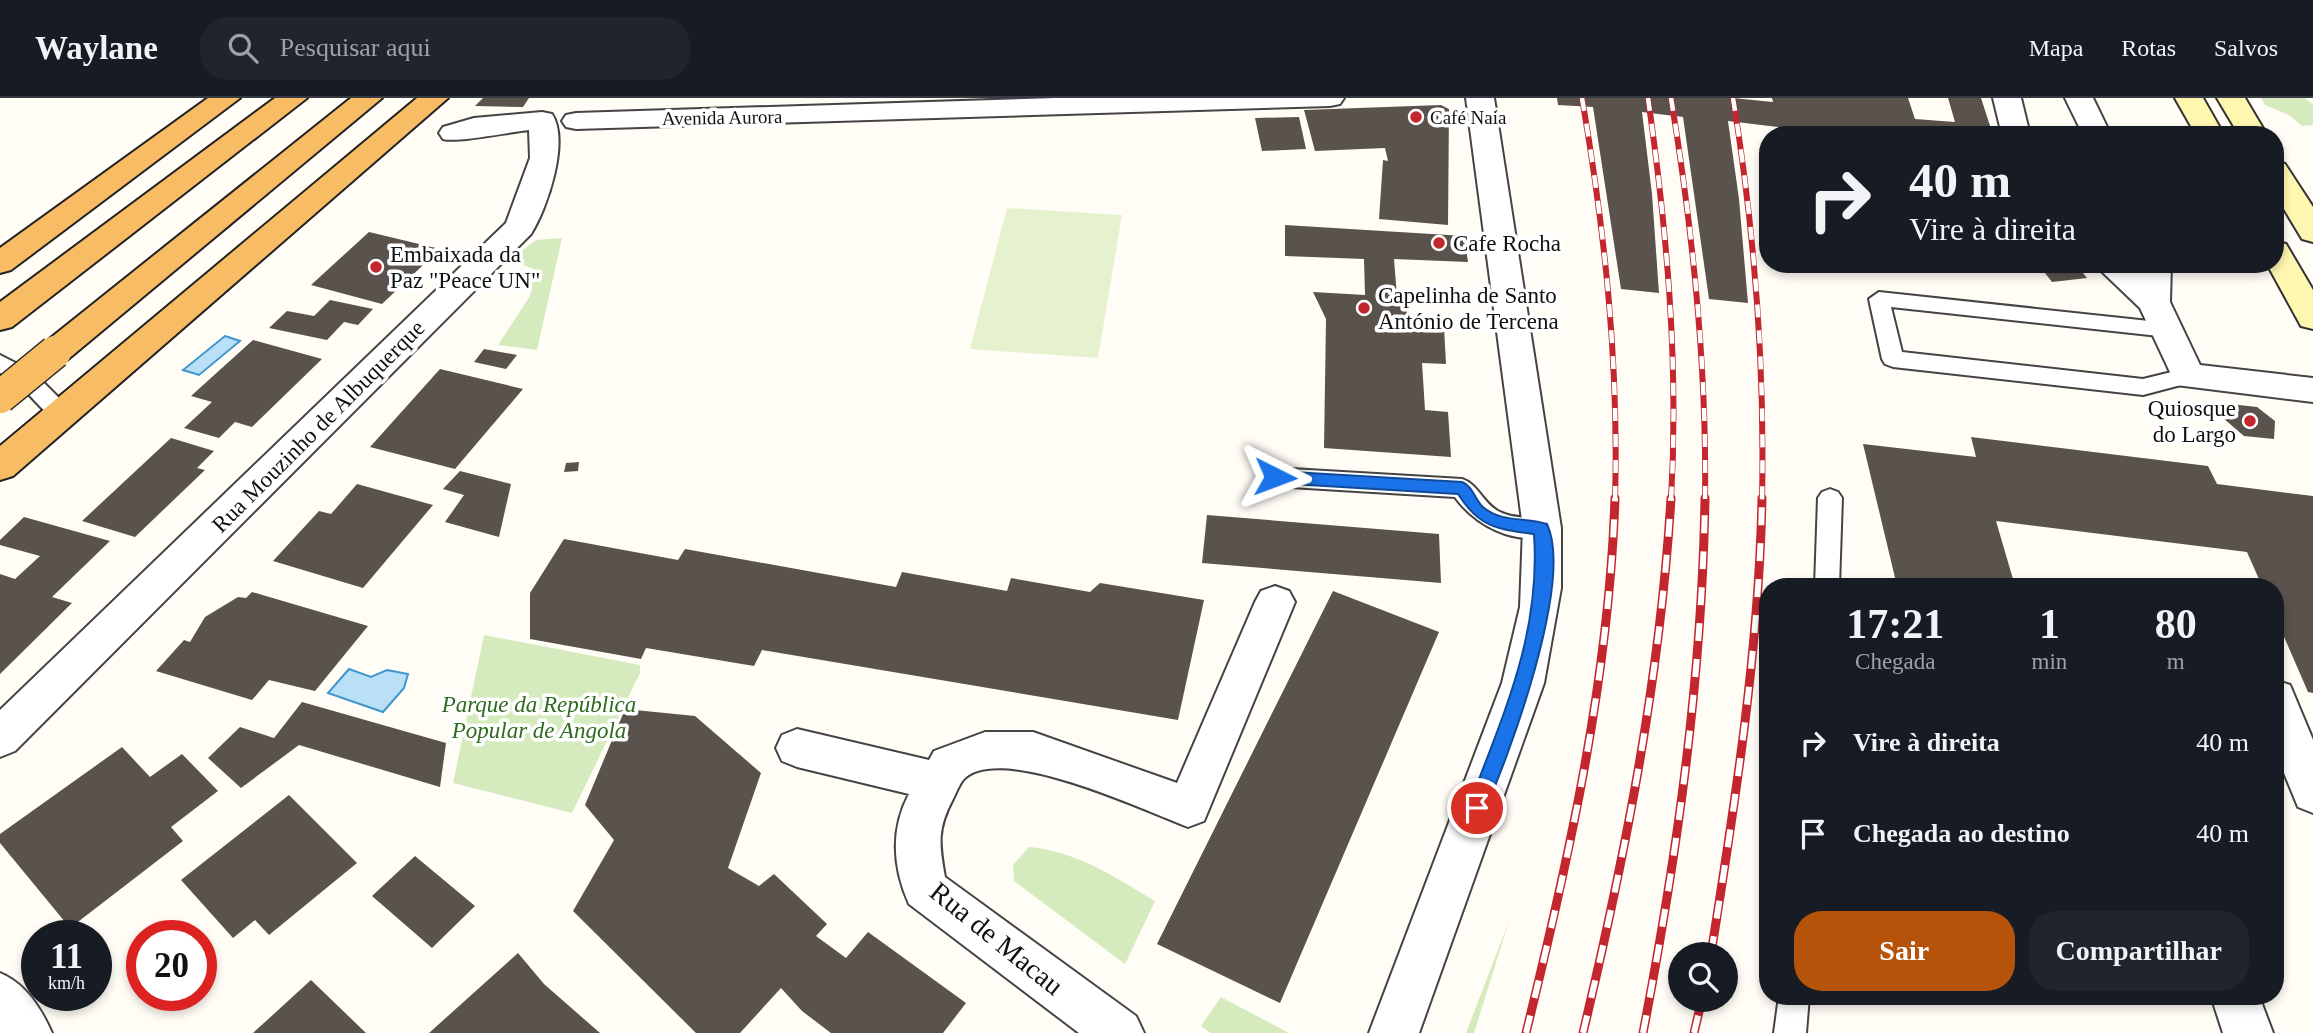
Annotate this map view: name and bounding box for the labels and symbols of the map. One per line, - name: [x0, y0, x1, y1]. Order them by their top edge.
- street label: Avenida Aurora: [662, 106, 783, 129]
- place label: Café Naia: [1430, 107, 1507, 128]
- marker: Café Naia: [1408, 109, 1424, 125]
- place label: Cafe Rocha: [1453, 231, 1561, 256]
- marker: Cafe Rocha: [1431, 235, 1447, 251]
- place label: Embaixada da Paz "Peace UN": [390, 242, 540, 293]
- marker: Embaixada da Paz "Peace UN": [368, 259, 384, 275]
- place label: Capelinha de Santo António de Tercena: [1378, 283, 1559, 334]
- marker: Capelinha de Santo António de Tercena: [1356, 300, 1372, 316]
- street label: Rua Mouzinho de Albuquerque: [207, 315, 430, 538]
- place label: Quiosque do Largo: [2148, 396, 2236, 447]
- marker: Quiosque do Largo: [2242, 413, 2258, 429]
- position arrow: [1238, 440, 1312, 514]
- park label: Parque da República Popular de Angola: [441, 692, 636, 743]
- pin: [1447, 778, 1507, 838]
- street label: Rua de Macau: [924, 875, 1069, 1001]
- speed limit sign: 20: [126, 920, 217, 1011]

